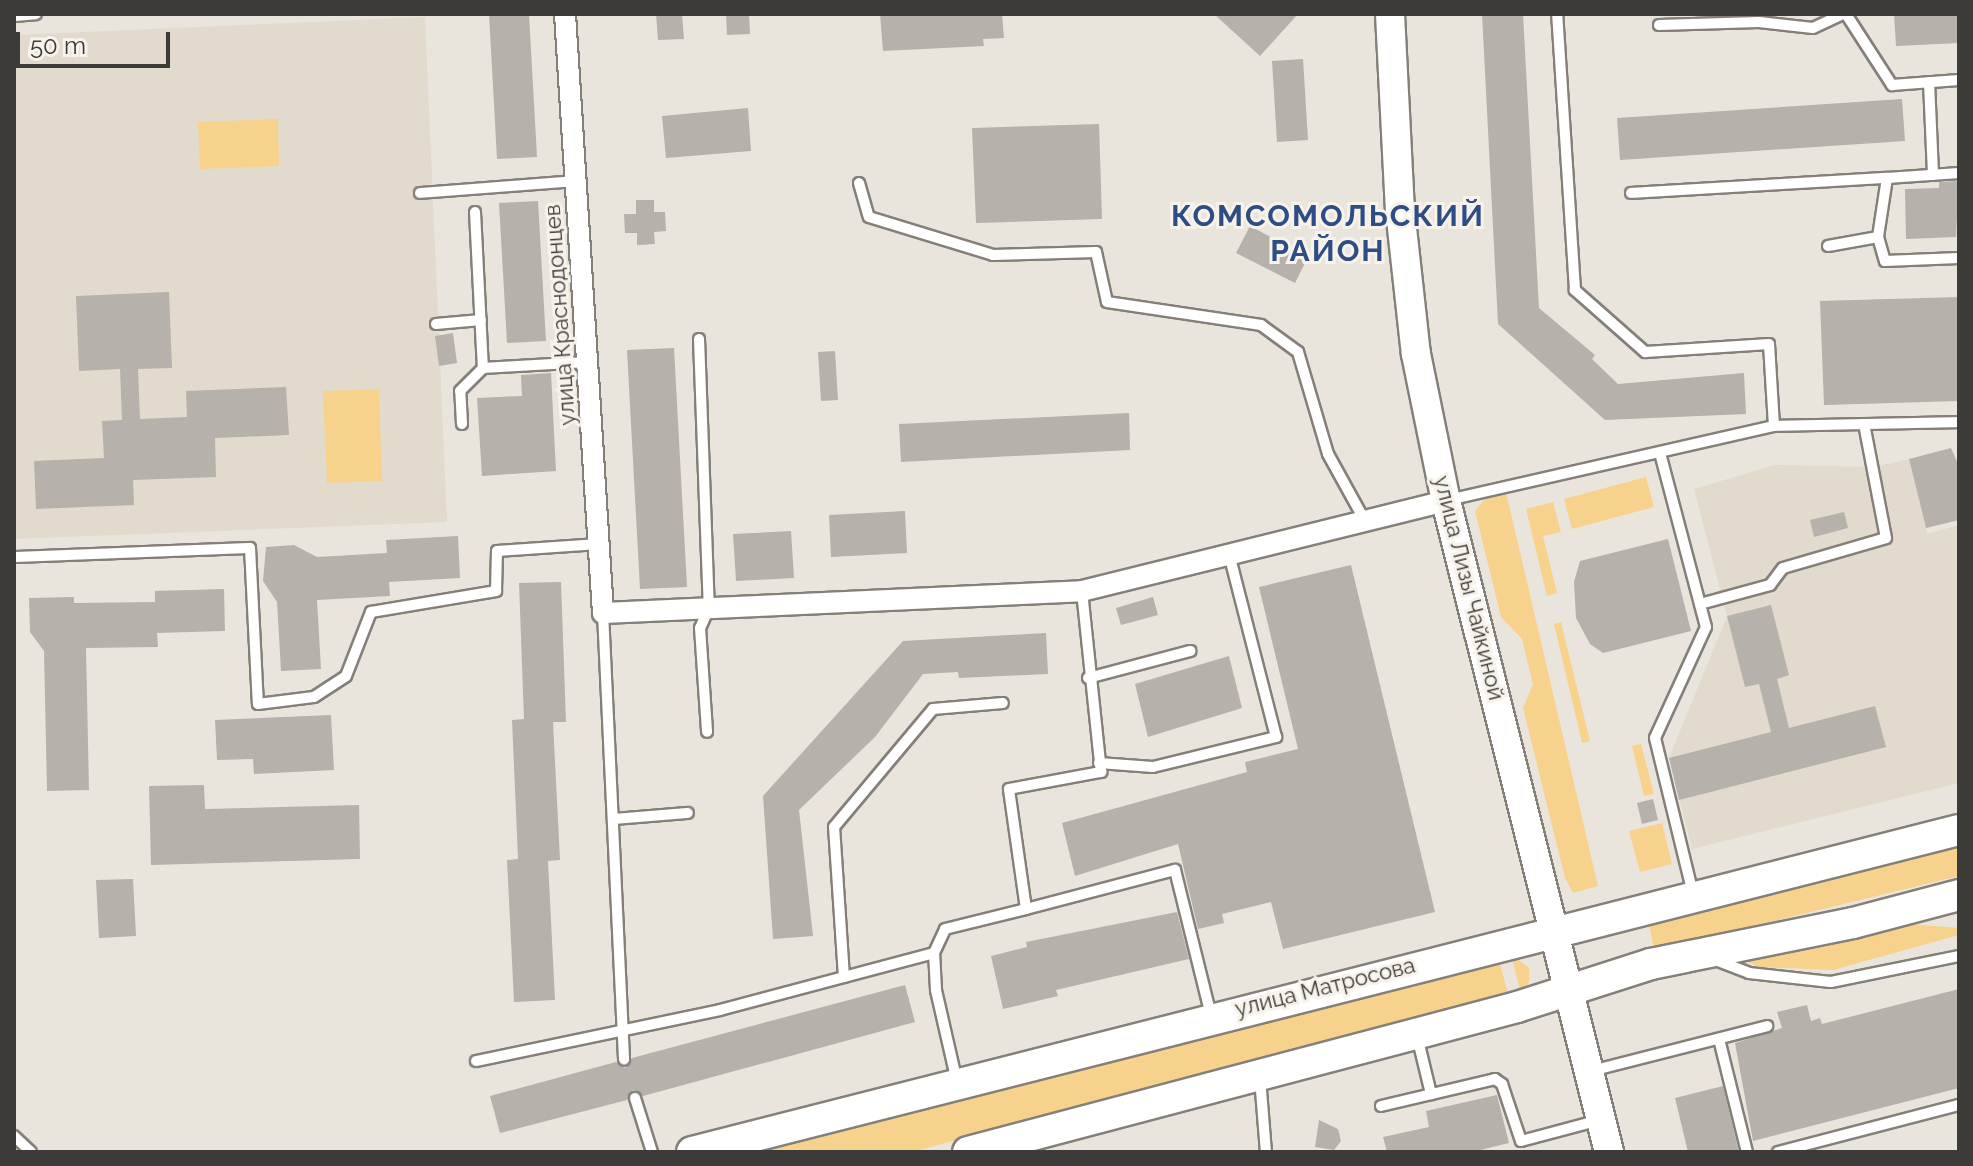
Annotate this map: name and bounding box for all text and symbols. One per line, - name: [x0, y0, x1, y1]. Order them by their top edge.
- scale bar: [20, 16, 174, 66]
- text: 50 m: [30, 31, 86, 60]
- district label: КОМСОМОЛЬСКИЙ РАЙОН: [1171, 198, 1485, 268]
- street label: улица Краснодонцев: [539, 204, 581, 426]
- street label: улица Лизы Чайкиной: [1428, 473, 1510, 703]
- street label: улица Матросова: [1232, 952, 1418, 1022]

